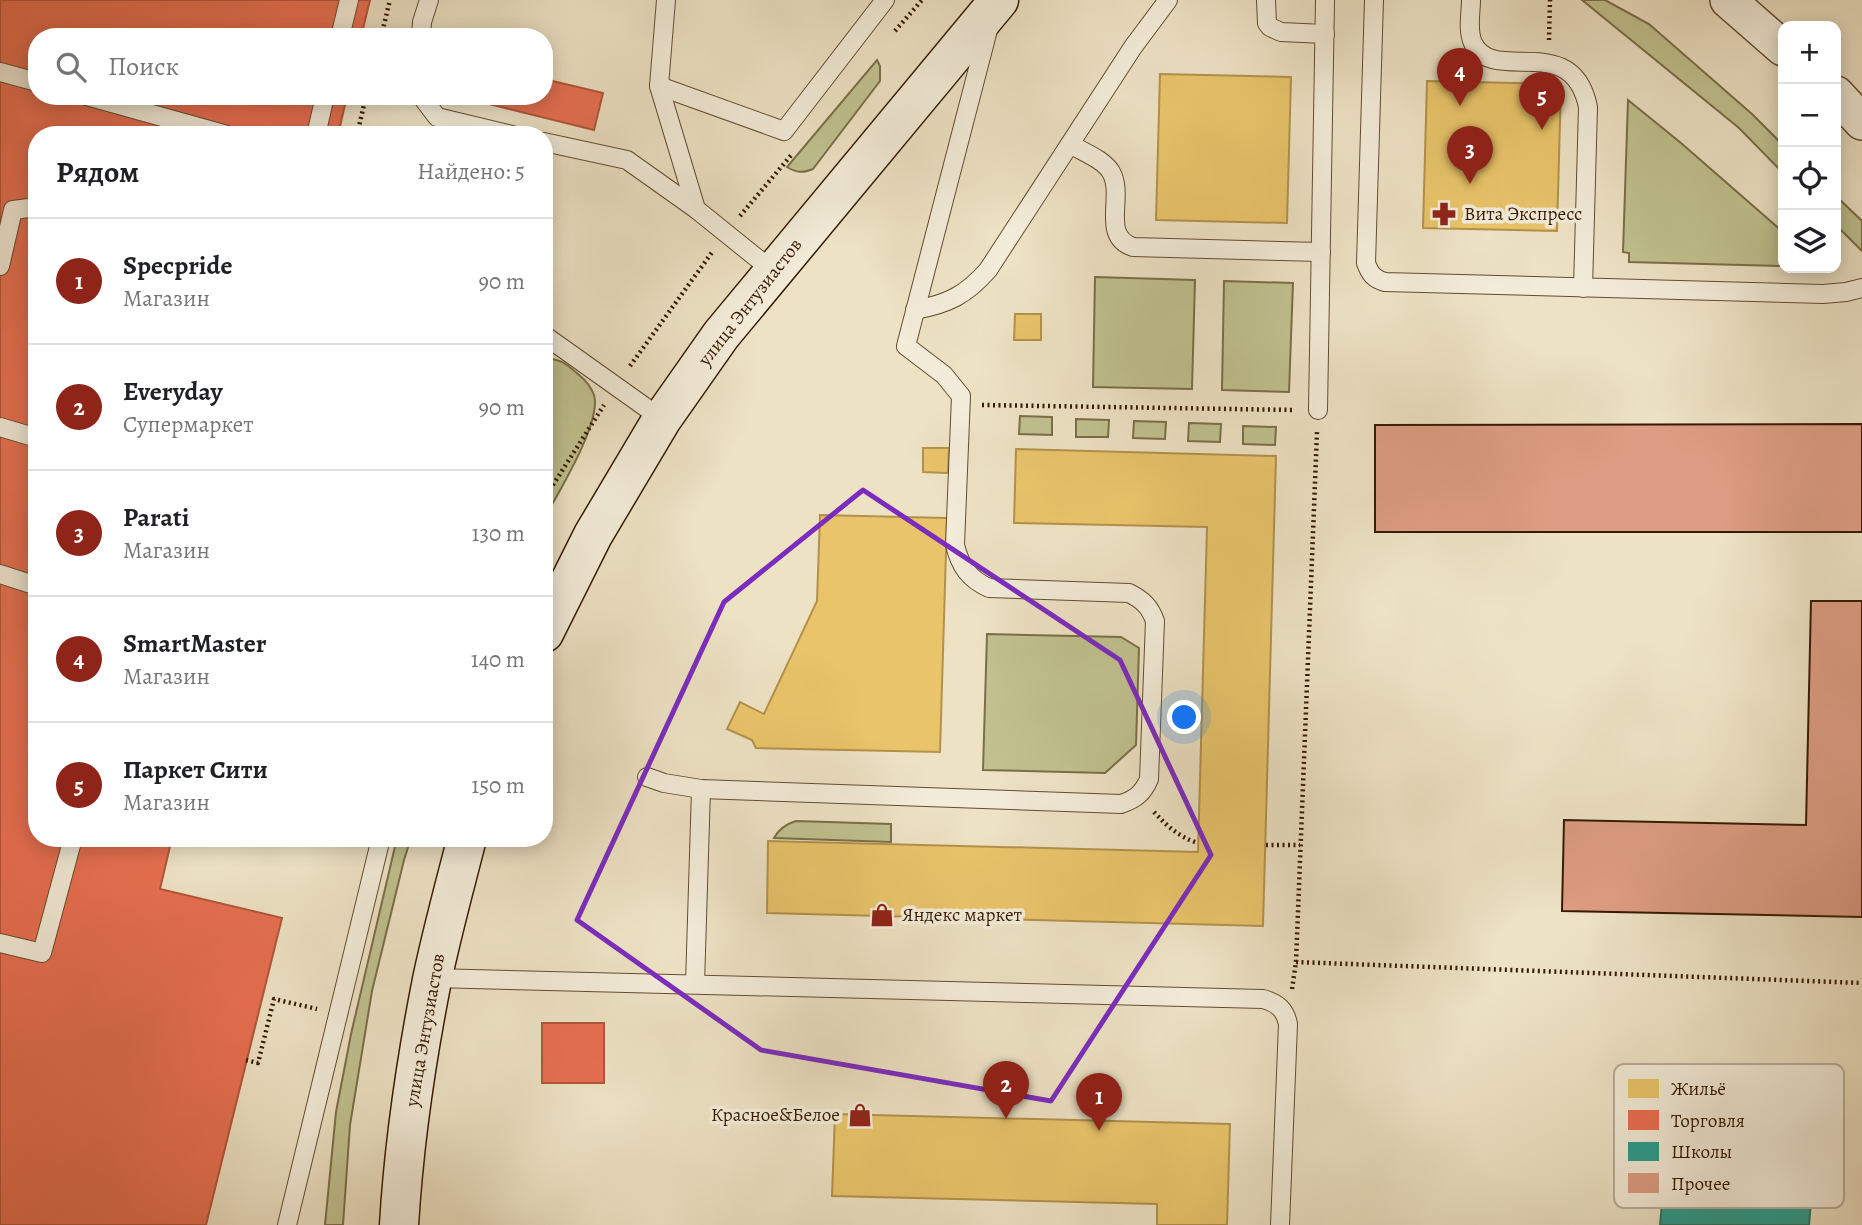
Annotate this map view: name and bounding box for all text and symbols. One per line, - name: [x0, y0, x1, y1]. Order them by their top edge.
- map controls: [1778, 21, 1841, 273]
- button: +: [1778, 21, 1841, 84]
- search box: [28, 28, 553, 105]
- icon: search: [52, 48, 90, 86]
- pin: 4: [1437, 48, 1483, 106]
- text: Поиск: [108, 49, 179, 84]
- pin: 5: [1519, 72, 1565, 130]
- button: −: [1778, 84, 1841, 147]
- pin: 3: [1447, 126, 1493, 184]
- button: locate: [1778, 147, 1841, 210]
- text: Рядом: [56, 152, 139, 192]
- text: Найдено: 5: [417, 156, 525, 187]
- pharmacy icon: Вита Экспресс: [1430, 200, 1458, 228]
- place label: Вита Экспресс: [1464, 201, 1582, 227]
- button: layers: [1778, 210, 1841, 273]
- street label: улица Энтузиастов: [691, 233, 808, 372]
- text: Specpride: [123, 248, 232, 283]
- text: 1: [75, 266, 83, 297]
- text: 90 m: [479, 266, 525, 297]
- text: Магазин: [123, 283, 210, 314]
- text: Everyday: [123, 374, 223, 409]
- text: 2: [73, 392, 85, 423]
- text: 90 m: [479, 392, 525, 423]
- text: Супермаркет: [123, 409, 254, 440]
- text: Parati: [123, 500, 189, 535]
- text: 3: [74, 518, 84, 549]
- text: 130 m: [472, 518, 525, 549]
- text: Магазин: [123, 535, 210, 566]
- text: SmartMaster: [123, 626, 267, 661]
- text: 4: [74, 644, 84, 675]
- text: 140 m: [471, 644, 525, 675]
- text: Магазин: [123, 661, 210, 692]
- your location: [1167, 700, 1201, 734]
- text: Паркет Сити: [123, 752, 268, 787]
- text: 5: [74, 770, 84, 801]
- text: 150 m: [471, 770, 525, 801]
- text: Магазин: [123, 787, 210, 818]
- shop icon: Яндекс маркет: [868, 901, 896, 929]
- place label: Яндекс маркет: [902, 902, 1023, 928]
- street label: улица Энтузиастов: [399, 951, 451, 1110]
- pin: 2: [983, 1061, 1029, 1119]
- legend: [1614, 1064, 1844, 1208]
- pin: 1: [1076, 1073, 1122, 1131]
- text: Жильё: [1671, 1076, 1726, 1102]
- shop icon: Красное&Белое: [846, 1101, 874, 1129]
- place label: Красное&Белое: [711, 1102, 840, 1128]
- text: Торговля: [1671, 1108, 1745, 1134]
- text: Школы: [1671, 1139, 1732, 1165]
- text: Прочее: [1671, 1171, 1731, 1197]

